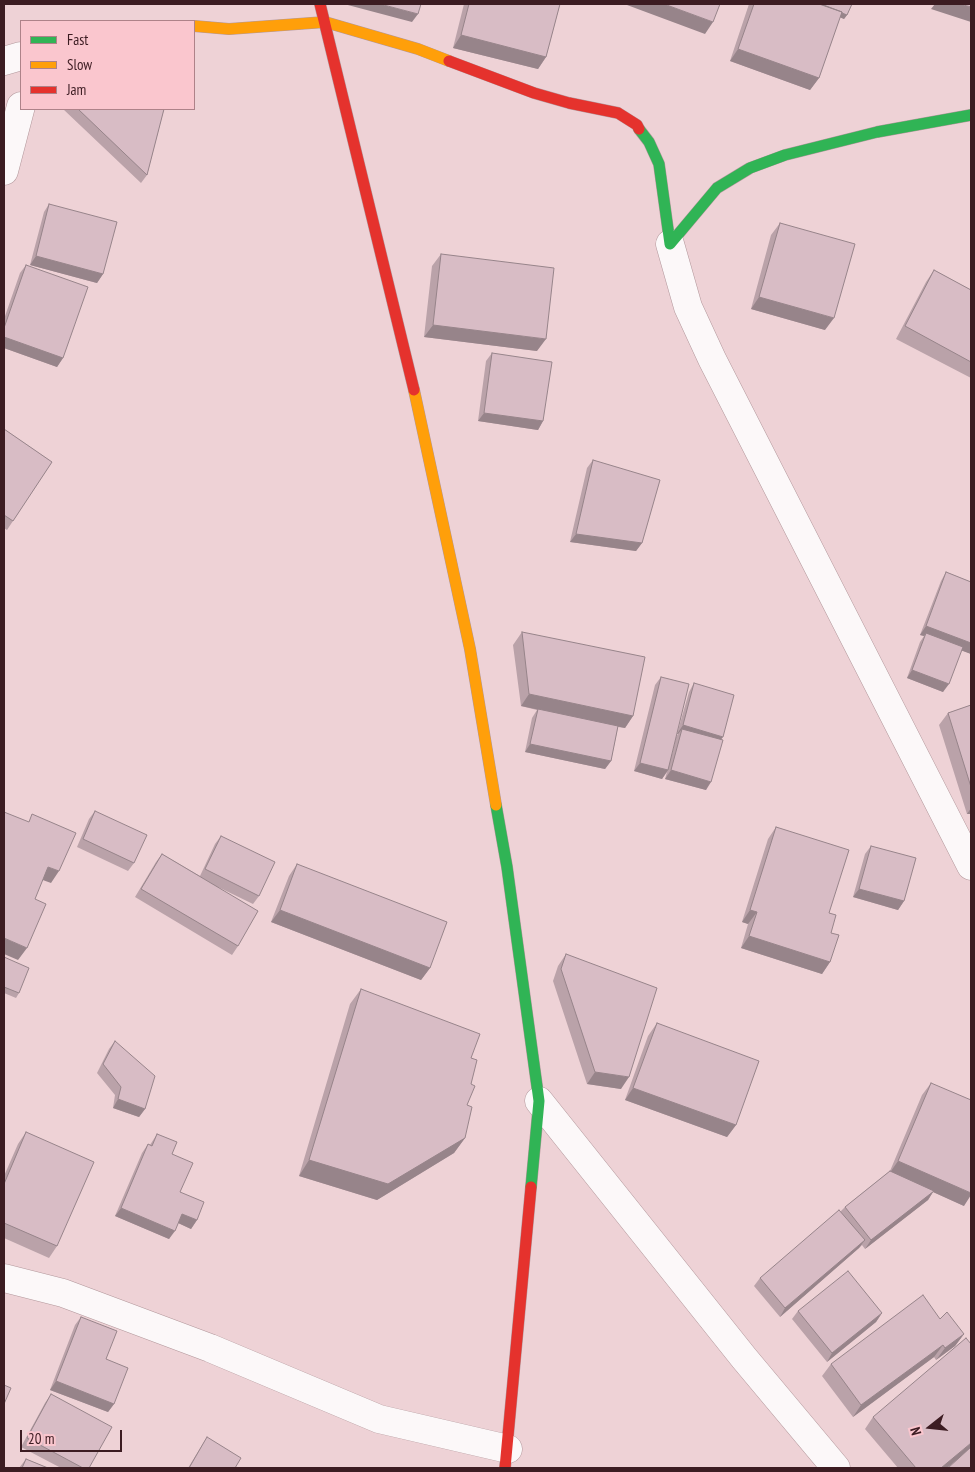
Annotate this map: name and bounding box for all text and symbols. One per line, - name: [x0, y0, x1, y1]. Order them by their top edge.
- legend: [20, 20, 195, 110]
- text: Fast: [67, 30, 88, 49]
- text: Slow: [67, 55, 92, 74]
- text: Jam: [67, 80, 86, 99]
- north arrow: [905, 1402, 955, 1452]
- scale bar: [22, 1420, 125, 1452]
- text: N: [906, 1425, 925, 1437]
- text: 20 m: [28, 1429, 54, 1448]

